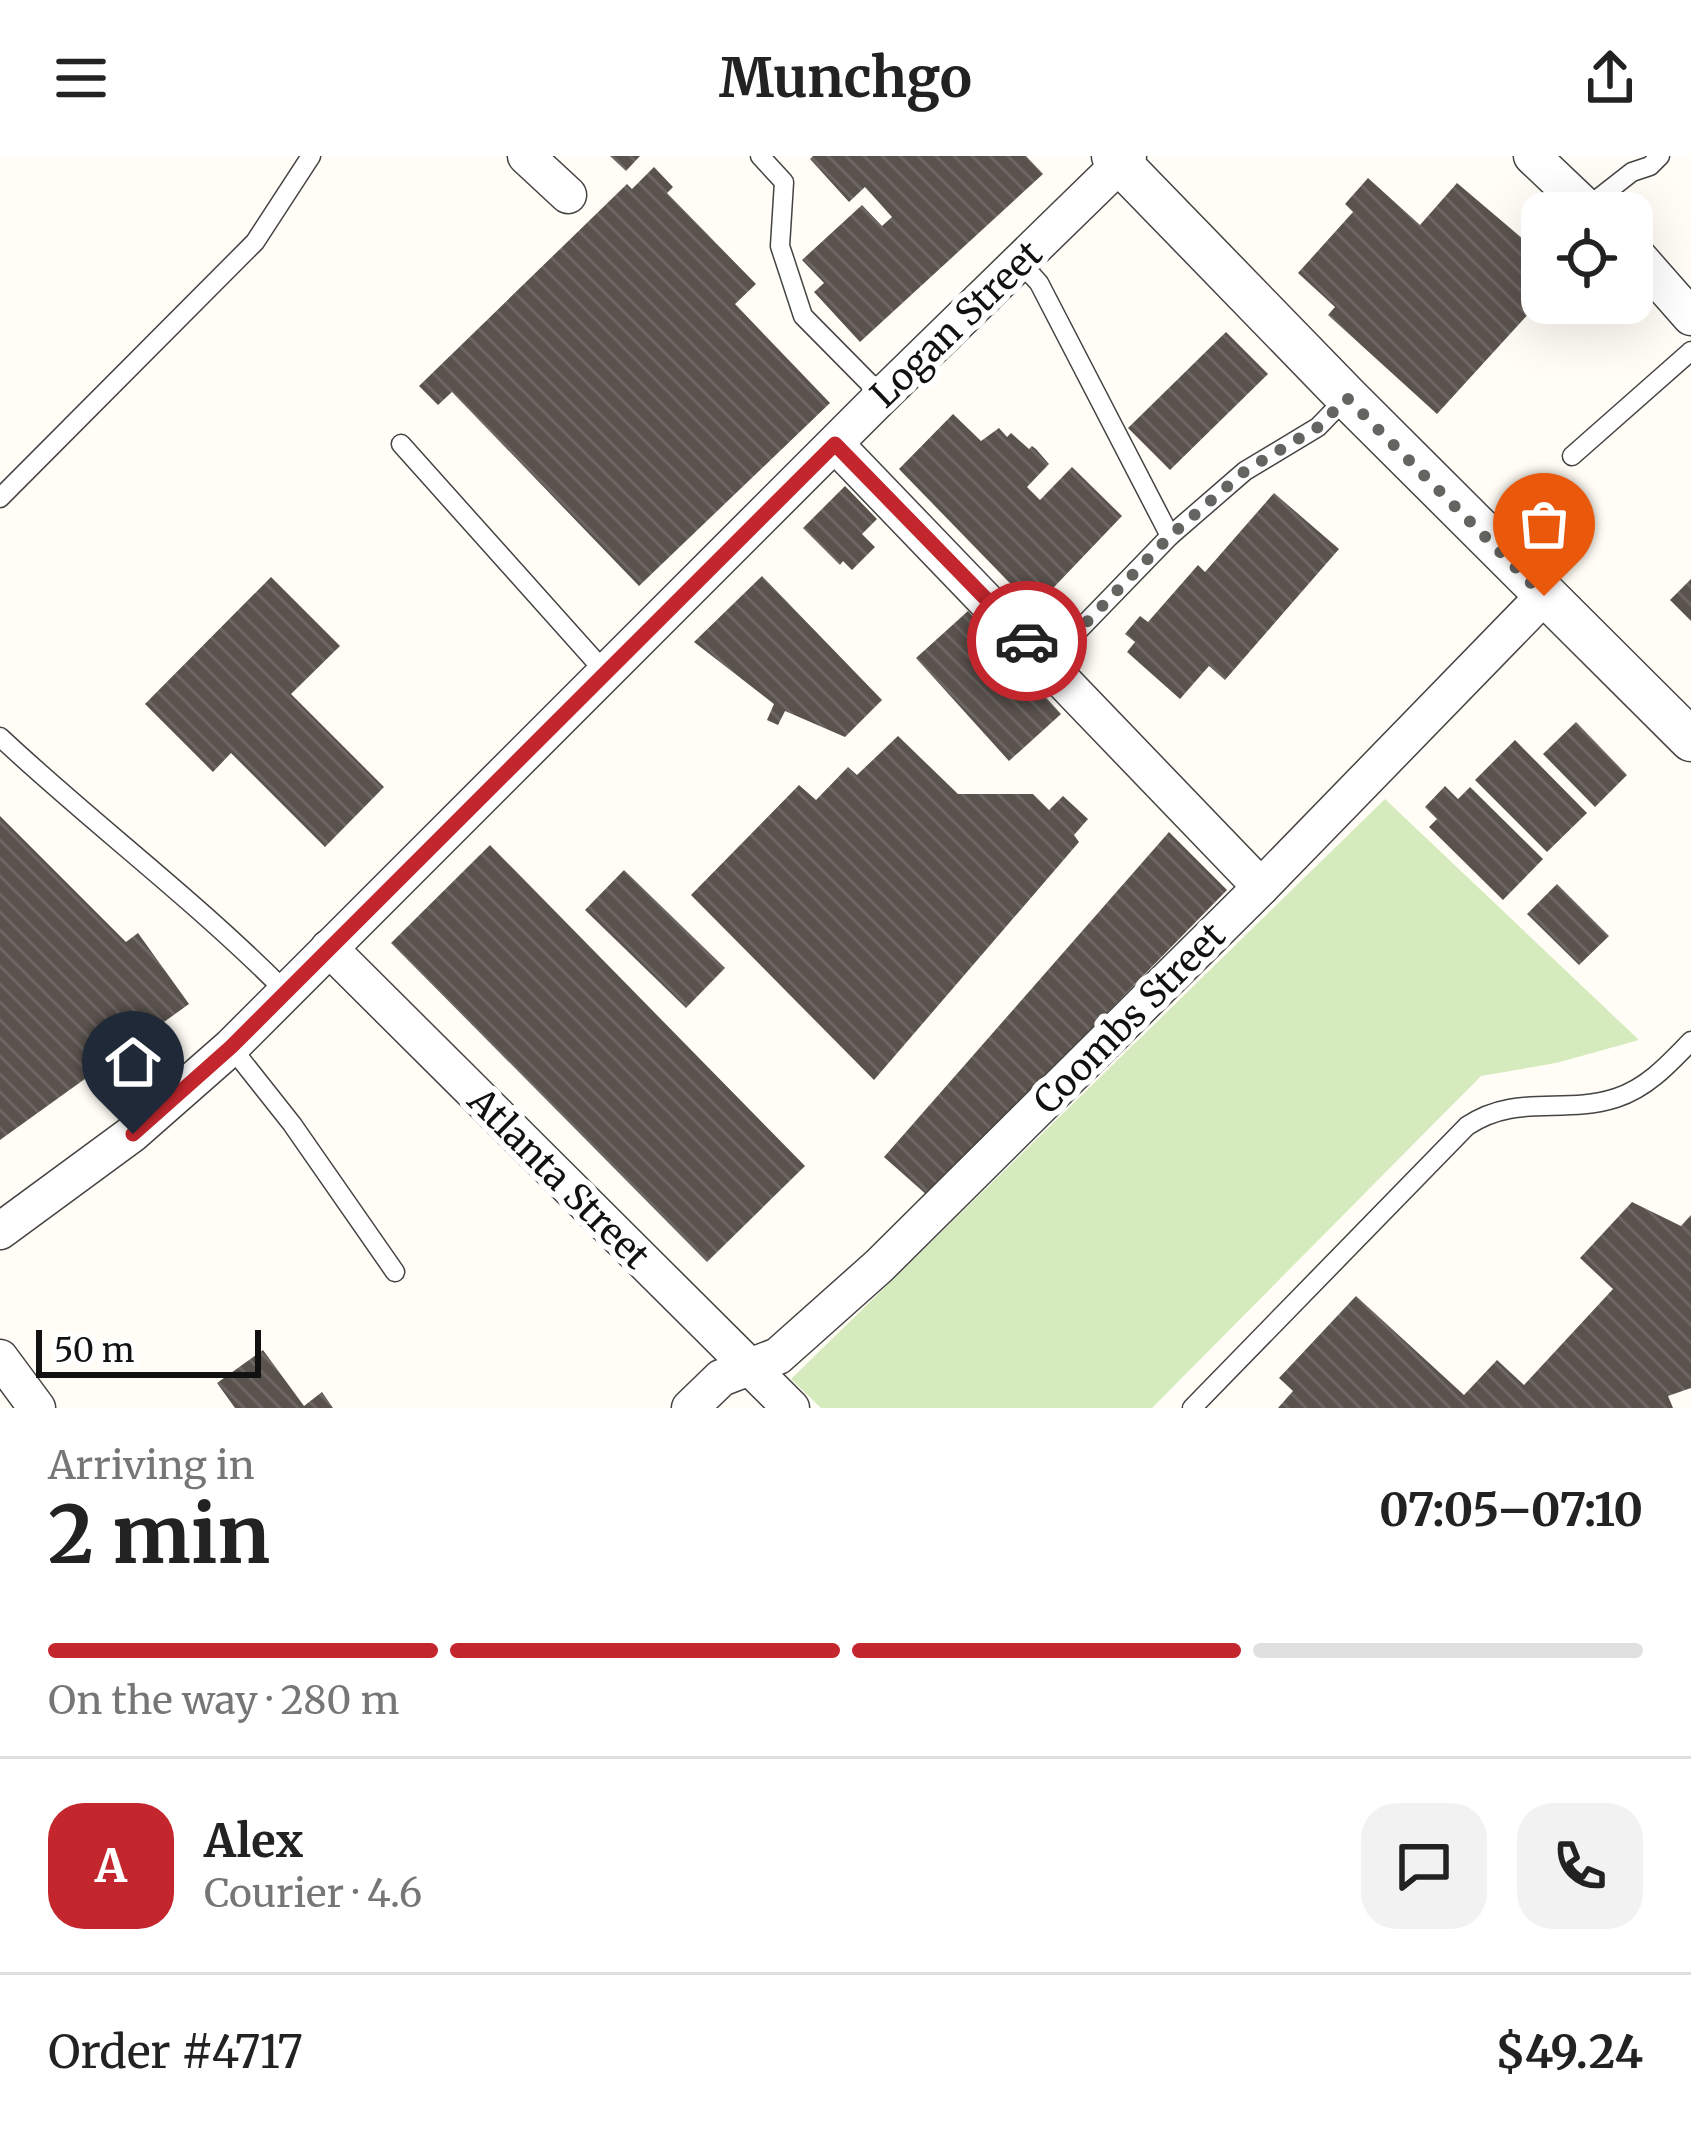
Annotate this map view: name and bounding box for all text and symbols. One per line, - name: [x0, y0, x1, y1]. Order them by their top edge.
- text: Munchgo: [719, 44, 972, 112]
- icon: menu: [48, 45, 114, 111]
- icon: share: [1577, 45, 1643, 111]
- map controls: [1521, 192, 1653, 324]
- button: locate: [1521, 192, 1653, 324]
- street label: Logan Street: [861, 232, 1051, 417]
- pin: [1493, 473, 1595, 596]
- icon: bag: [1511, 491, 1577, 557]
- courier: [967, 581, 1087, 701]
- icon: car: [994, 608, 1060, 674]
- street label: Coombs Street: [1024, 913, 1234, 1123]
- pin: [82, 1011, 184, 1134]
- icon: home: [100, 1029, 166, 1095]
- street label: Atlanta Street: [458, 1078, 659, 1278]
- scale bar: [36, 1324, 261, 1377]
- text: 50 m: [54, 1330, 135, 1371]
- text: Arriving in: [48, 1441, 255, 1490]
- text: 07:05–07:10: [1379, 1482, 1643, 1538]
- text: 2 min: [48, 1486, 270, 1584]
- text: On the way · 280 m: [48, 1676, 399, 1725]
- button: chat: [1361, 1803, 1487, 1929]
- button: phone: [1517, 1803, 1643, 1929]
- text: Alex: [204, 1813, 303, 1869]
- text: A: [95, 1838, 127, 1894]
- text: Courier · 4.6: [204, 1869, 422, 1918]
- text: Order #4717: [48, 2024, 303, 2080]
- text: $49.24: [1495, 2024, 1643, 2080]

